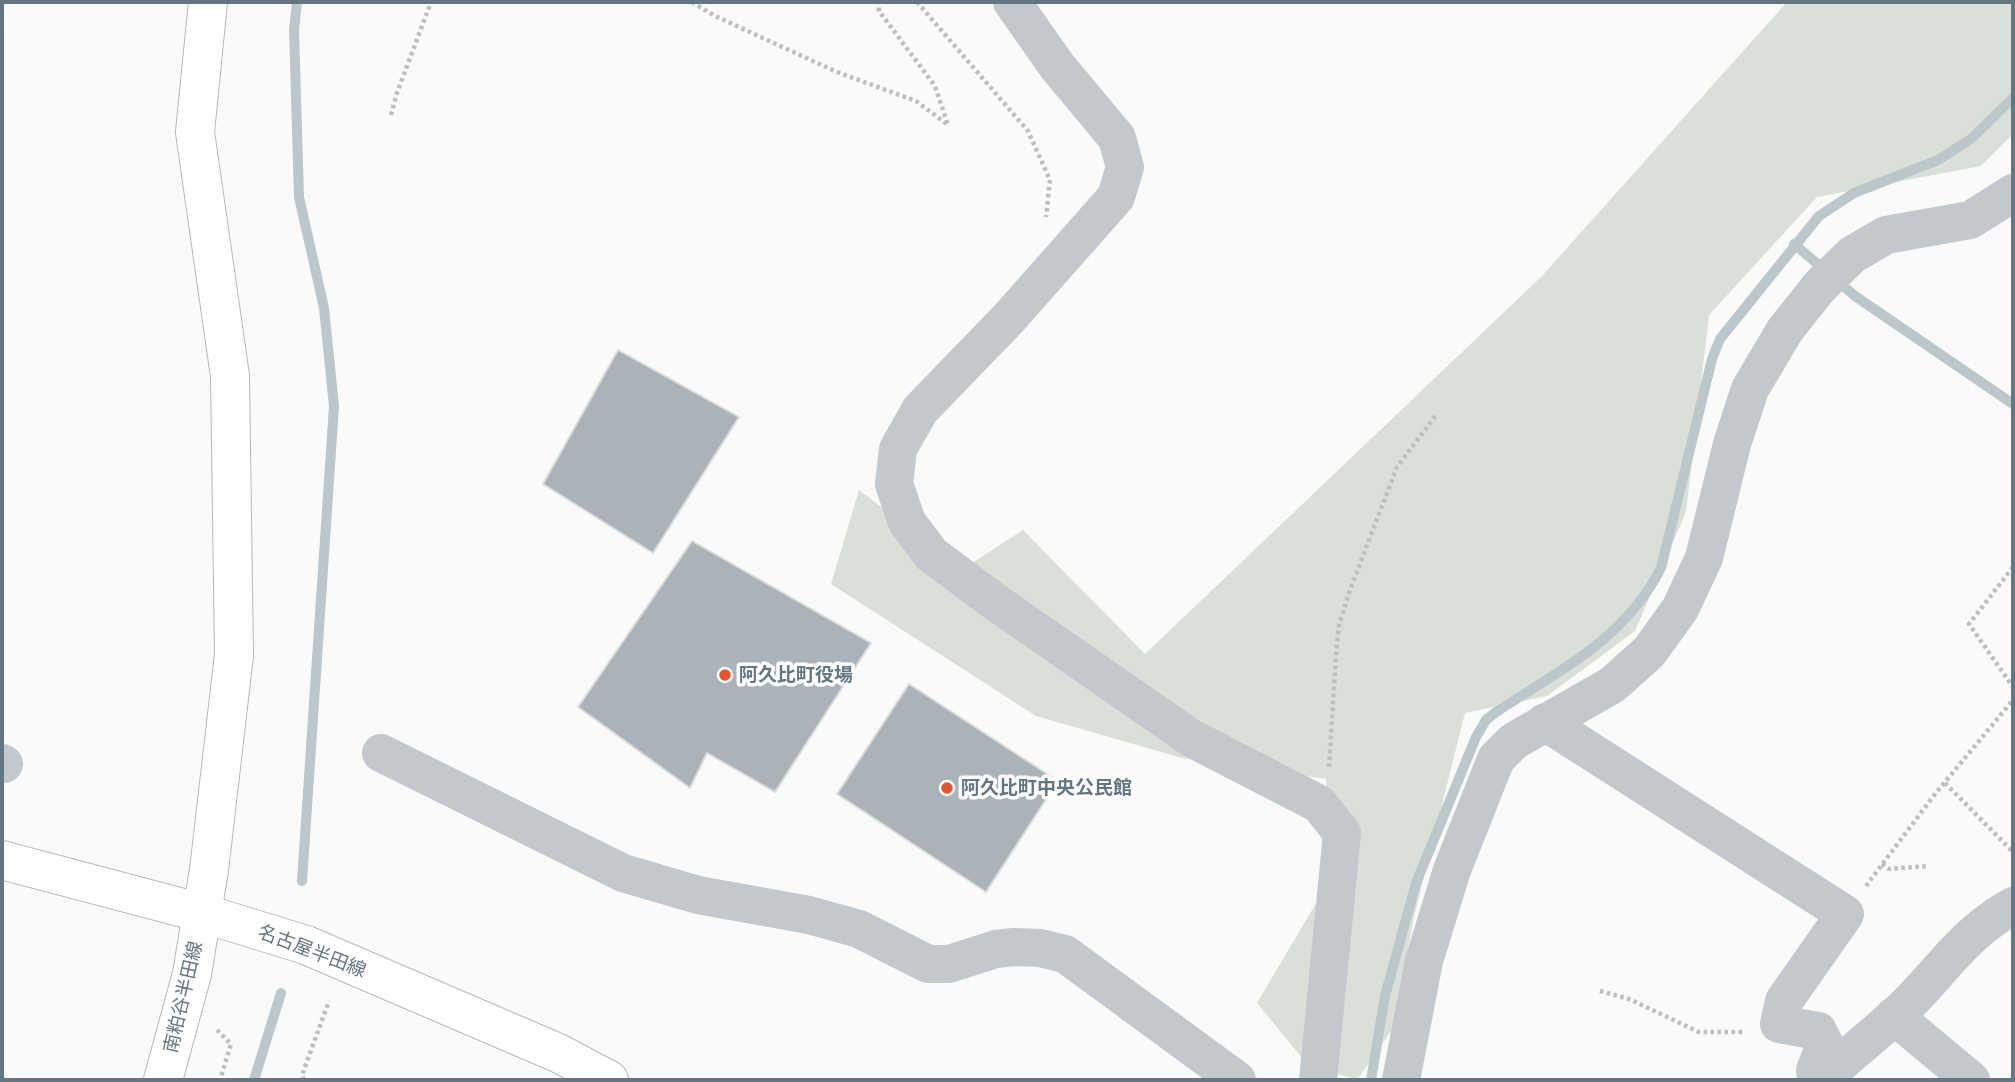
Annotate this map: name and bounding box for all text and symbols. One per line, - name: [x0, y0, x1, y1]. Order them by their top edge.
- place label: 阿久比町役場: [739, 664, 853, 686]
- marker: 阿久比町役場: [717, 667, 733, 683]
- place label: 阿久比町中央公民館: [961, 777, 1132, 799]
- marker: 阿久比町中央公民館: [939, 780, 955, 796]
- street label: 名古屋半田線: [255, 920, 369, 982]
- street label: 南粕谷半田線: [159, 939, 207, 1055]

